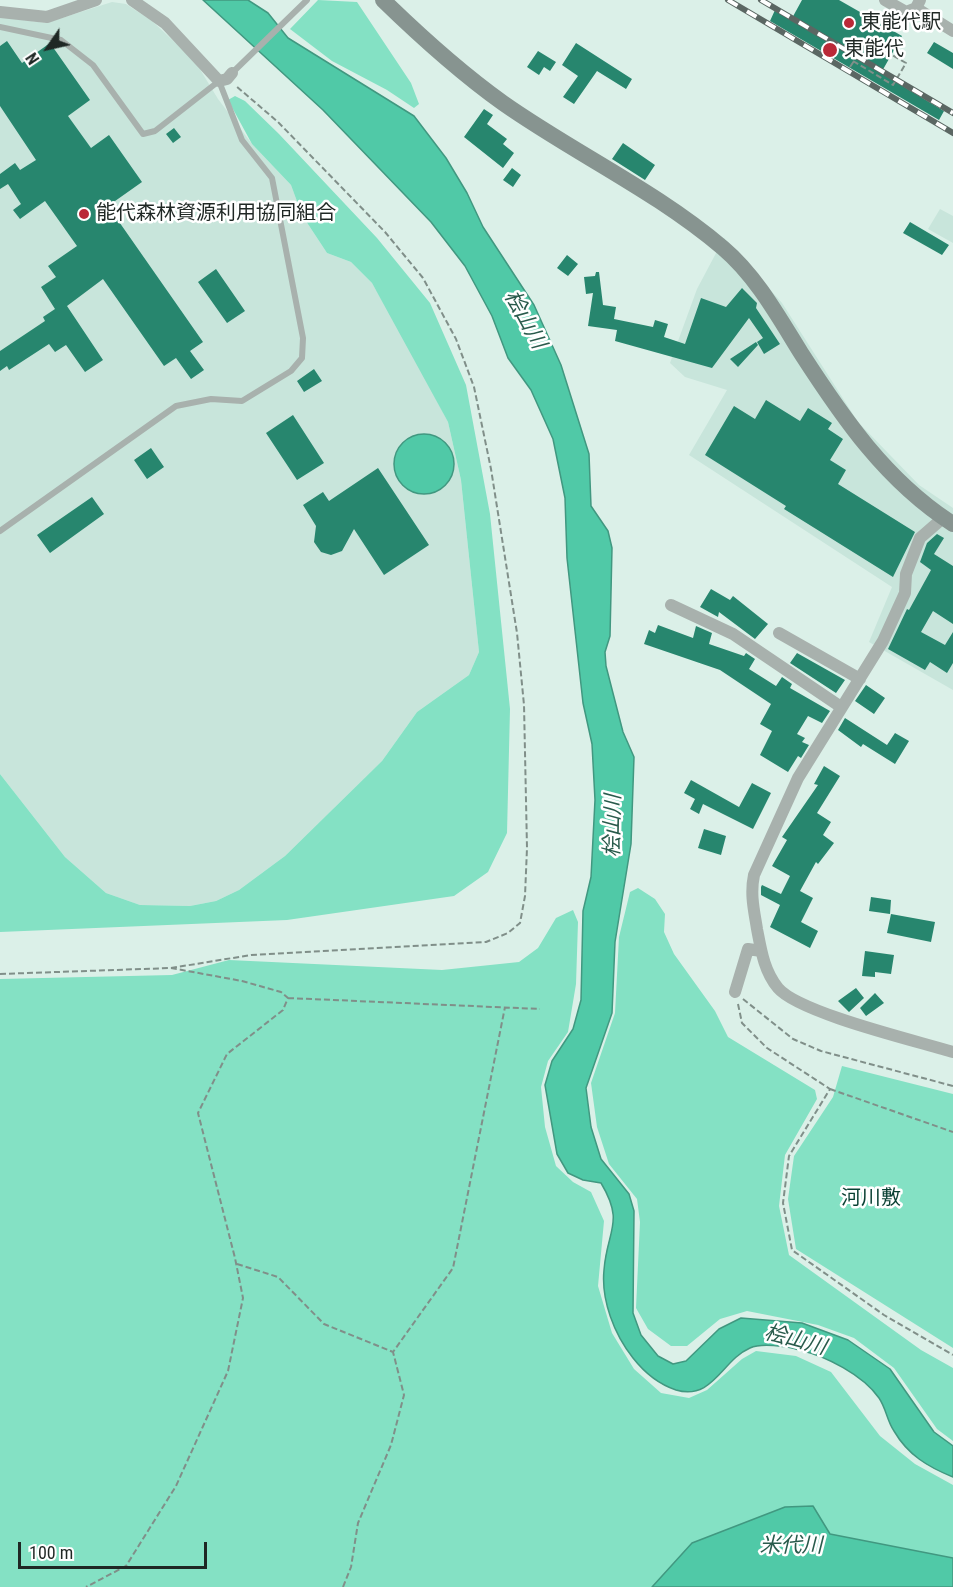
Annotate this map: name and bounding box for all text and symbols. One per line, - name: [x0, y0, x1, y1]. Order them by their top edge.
- place label: 東能代駅: [861, 11, 941, 35]
- marker: 東能代駅: [842, 16, 856, 30]
- north arrow: [18, 18, 78, 78]
- place label: 東能代: [844, 38, 904, 62]
- marker: 東能代: [821, 41, 839, 59]
- text: N: [22, 49, 43, 68]
- place label: 能代森林資源利用協同組合: [96, 202, 336, 226]
- marker: 能代森林資源利用協同組合: [77, 207, 91, 221]
- water label: 桧山川: [498, 286, 550, 354]
- water label: 桧山川: [601, 794, 627, 858]
- park label: 河川敷: [841, 1187, 901, 1211]
- water label: 桧山川: [761, 1321, 829, 1361]
- scale bar: [21, 1530, 210, 1568]
- water label: 米代川: [760, 1534, 822, 1560]
- text: 100 m: [29, 1542, 73, 1563]

